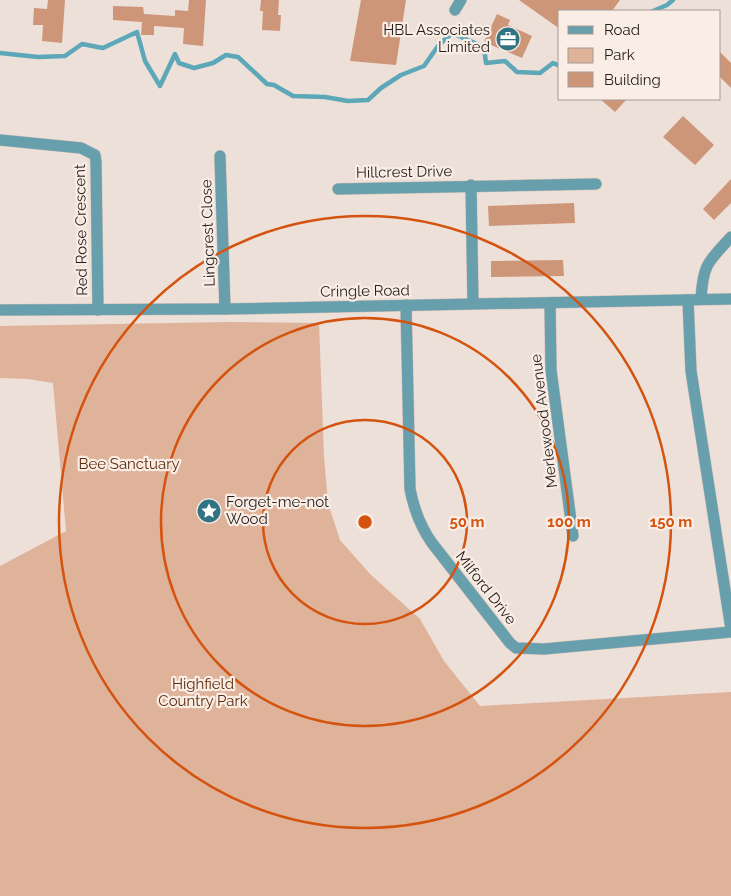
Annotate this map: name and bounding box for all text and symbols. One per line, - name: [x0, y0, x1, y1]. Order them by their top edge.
- legend: [558, 10, 721, 100]
- place label: HBL Associates Limited: [383, 21, 490, 56]
- text: Road: [604, 21, 640, 39]
- office icon: HBL Associates Limited: [495, 26, 521, 52]
- text: Park: [604, 46, 635, 64]
- text: Building: [604, 71, 661, 89]
- street label: Hillcrest Drive: [356, 162, 453, 182]
- street label: Red Rose Crescent: [71, 164, 91, 296]
- street label: Lingcrest Close: [197, 179, 219, 287]
- street label: Cringle Road: [320, 281, 410, 301]
- street label: Merlewood Avenue: [527, 353, 561, 489]
- park label: Bee Sanctuary: [78, 455, 180, 473]
- place label: Forget-me-not Wood: [226, 493, 329, 528]
- place icon: Forget-me-not Wood: [196, 498, 222, 524]
- centre of rings: [356, 513, 374, 531]
- text: 50 m: [449, 513, 485, 531]
- text: 100 m: [547, 513, 591, 531]
- text: 150 m: [650, 513, 692, 531]
- street label: Milford Drive: [452, 548, 520, 628]
- park label: Highfield Country Park: [158, 675, 248, 710]

